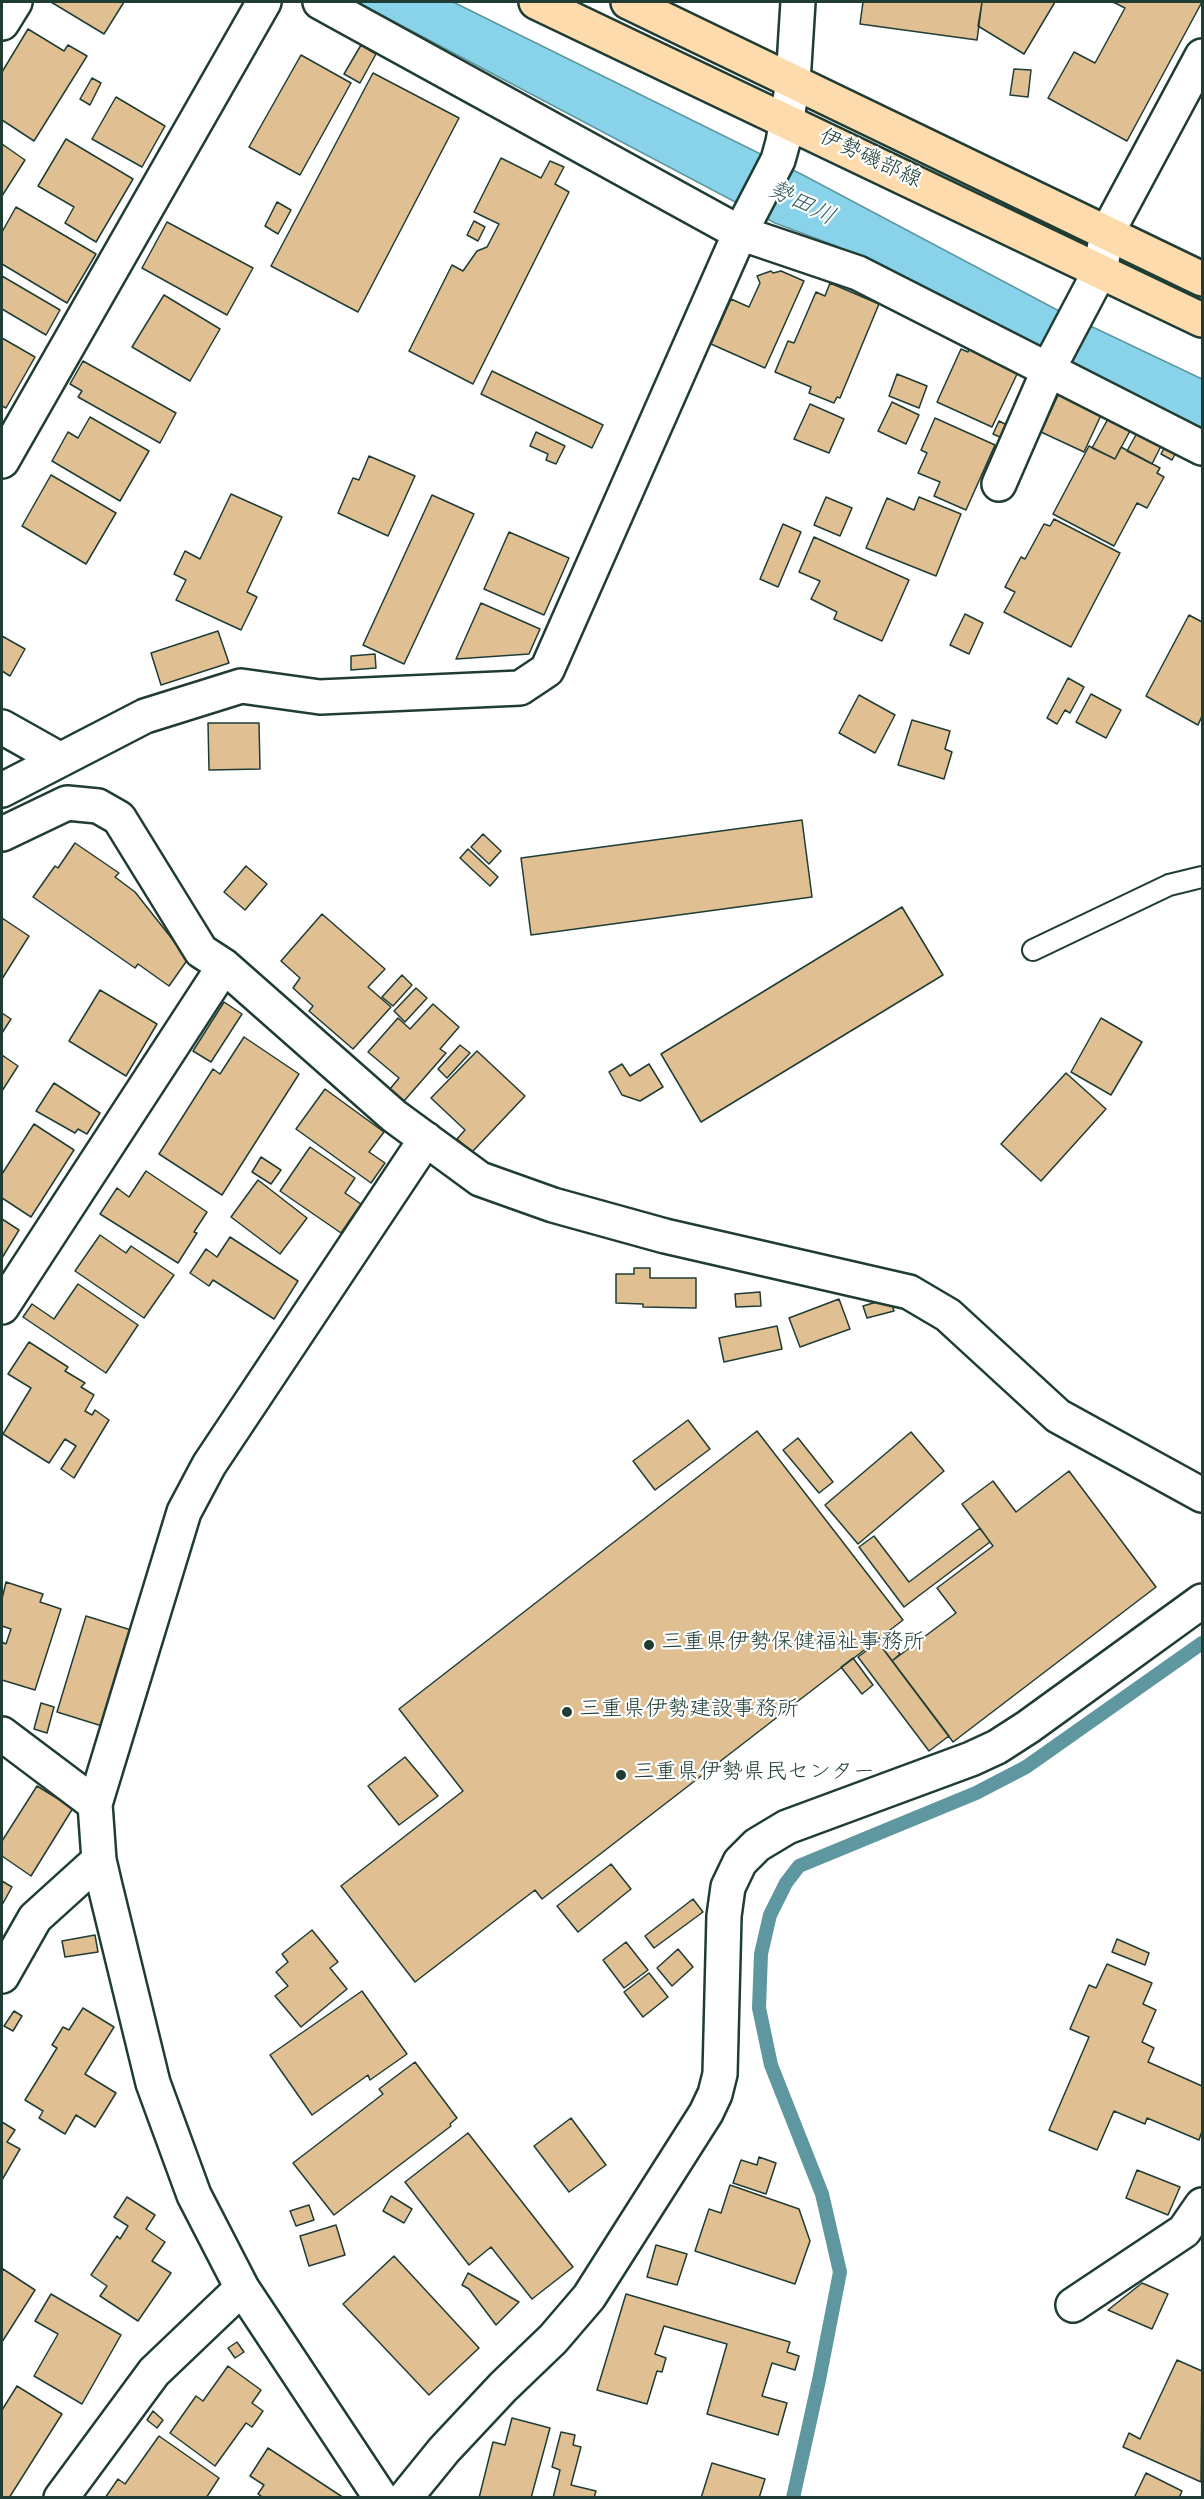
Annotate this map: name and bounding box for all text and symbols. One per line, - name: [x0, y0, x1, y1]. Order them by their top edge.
- street label: 伊勢磯部線: [814, 126, 924, 196]
- water label: 勢田川: [761, 177, 839, 235]
- place label: 三重県伊勢保健福祉事務所: [661, 1632, 925, 1658]
- marker: 三重県伊勢保健福祉事務所: [642, 1638, 656, 1652]
- place label: 三重県伊勢建設事務所: [579, 1699, 799, 1725]
- marker: 三重県伊勢建設事務所: [560, 1705, 574, 1719]
- place label: 三重県伊勢県民センター: [633, 1762, 875, 1788]
- marker: 三重県伊勢県民センター: [614, 1768, 628, 1782]

